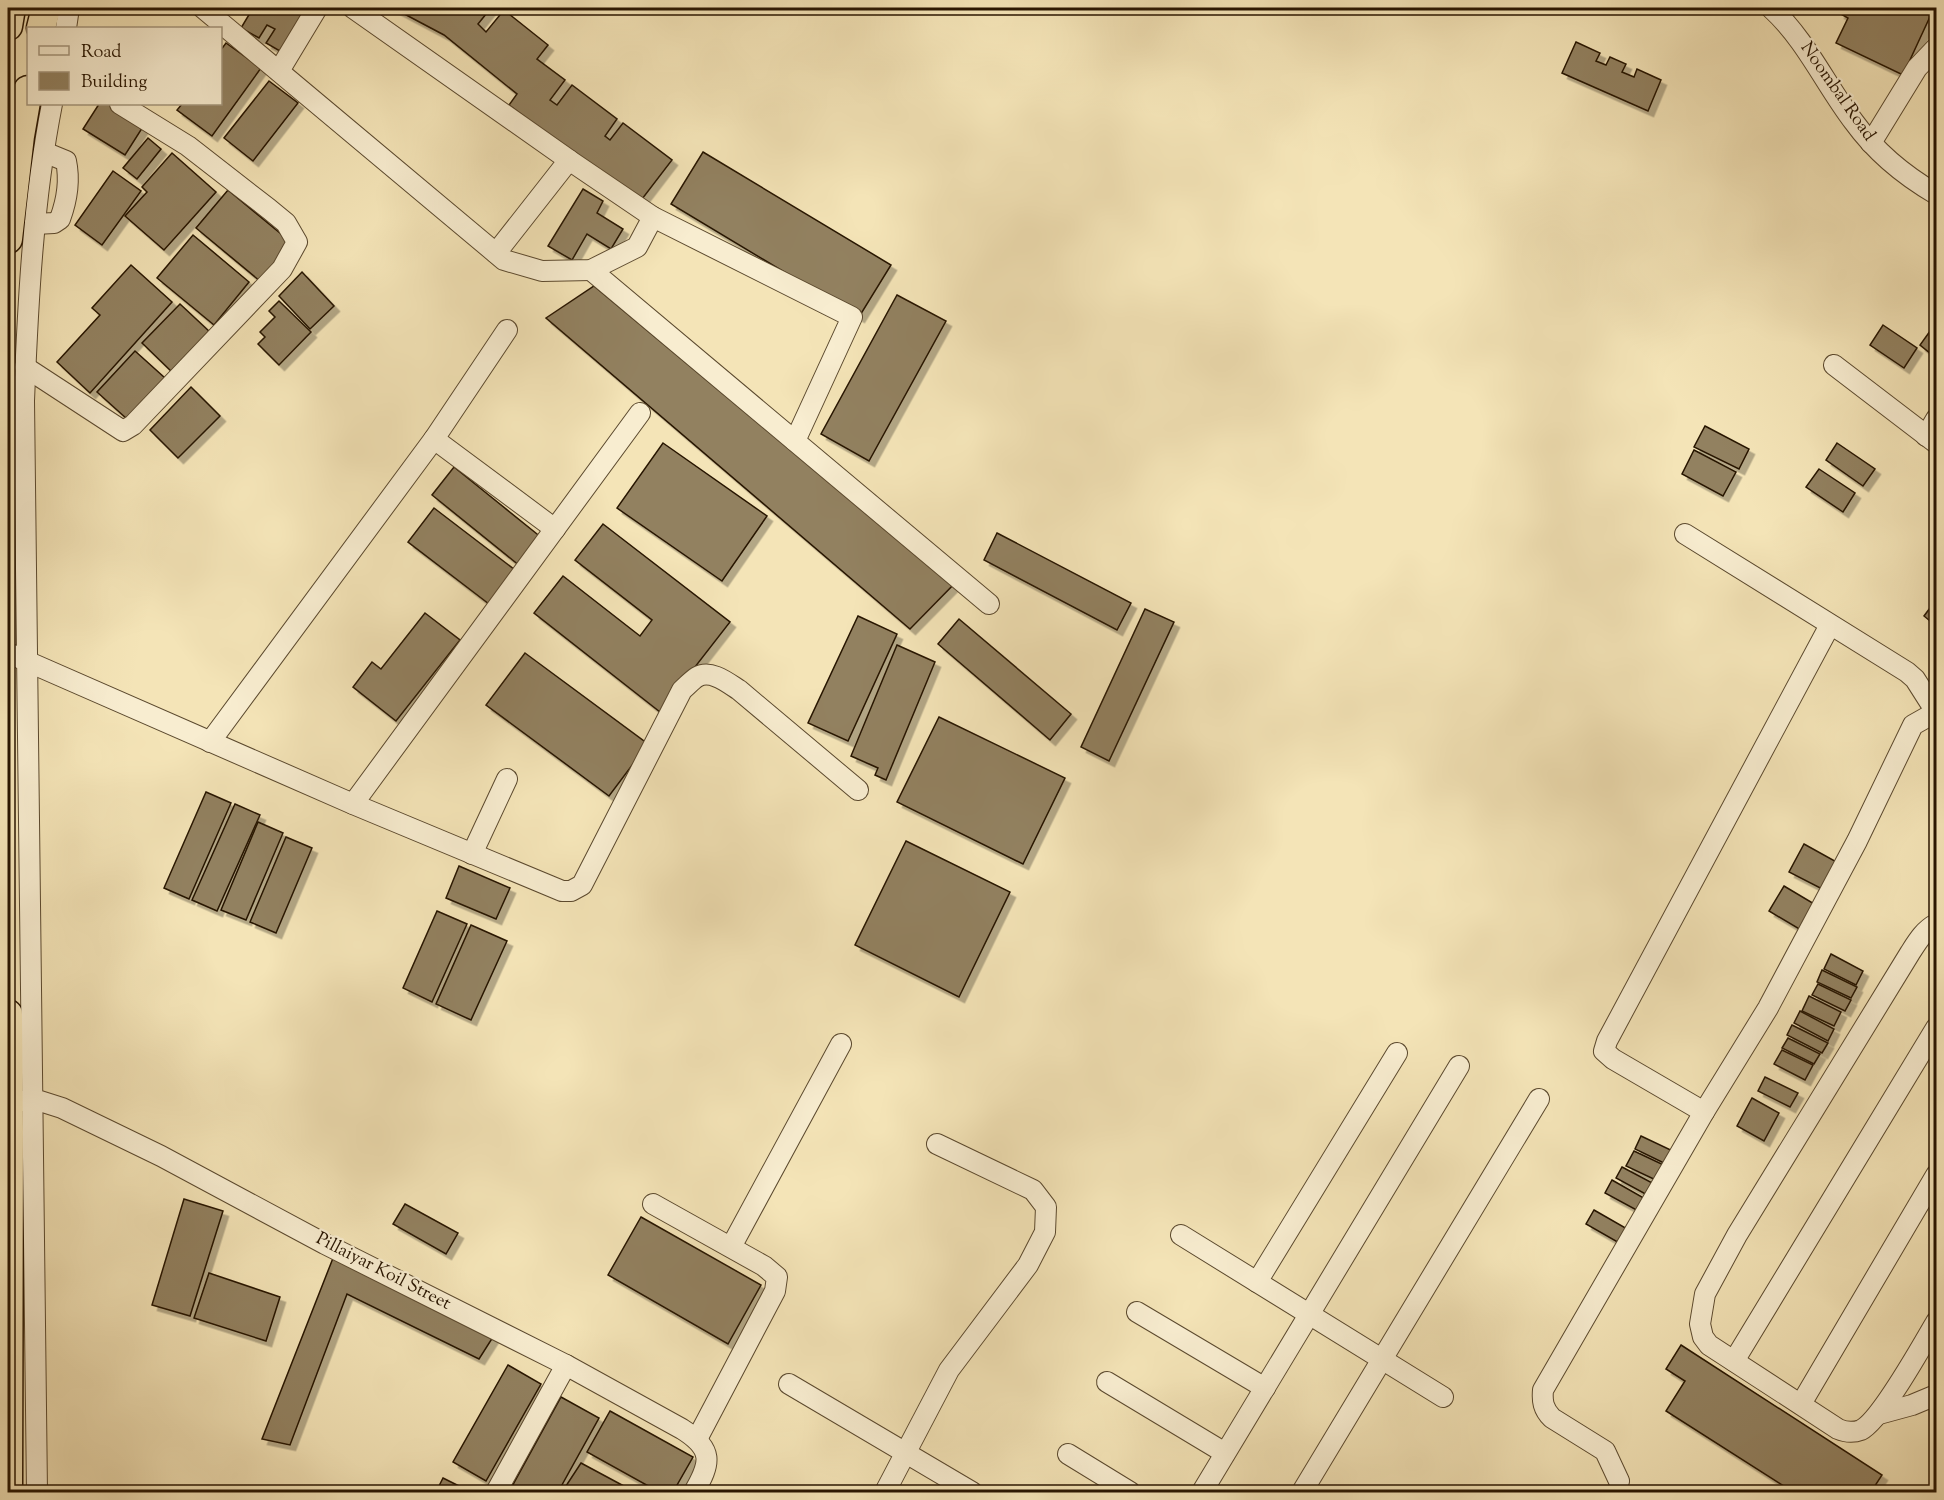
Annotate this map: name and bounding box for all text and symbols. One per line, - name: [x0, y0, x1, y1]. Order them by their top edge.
- legend: [27, 27, 222, 105]
- street label: Noombal Road: [1793, 37, 1881, 147]
- text: Road: [81, 40, 121, 66]
- text: Building: [81, 70, 147, 96]
- street label: Pillaiyar Koil Street: [311, 1227, 455, 1317]

